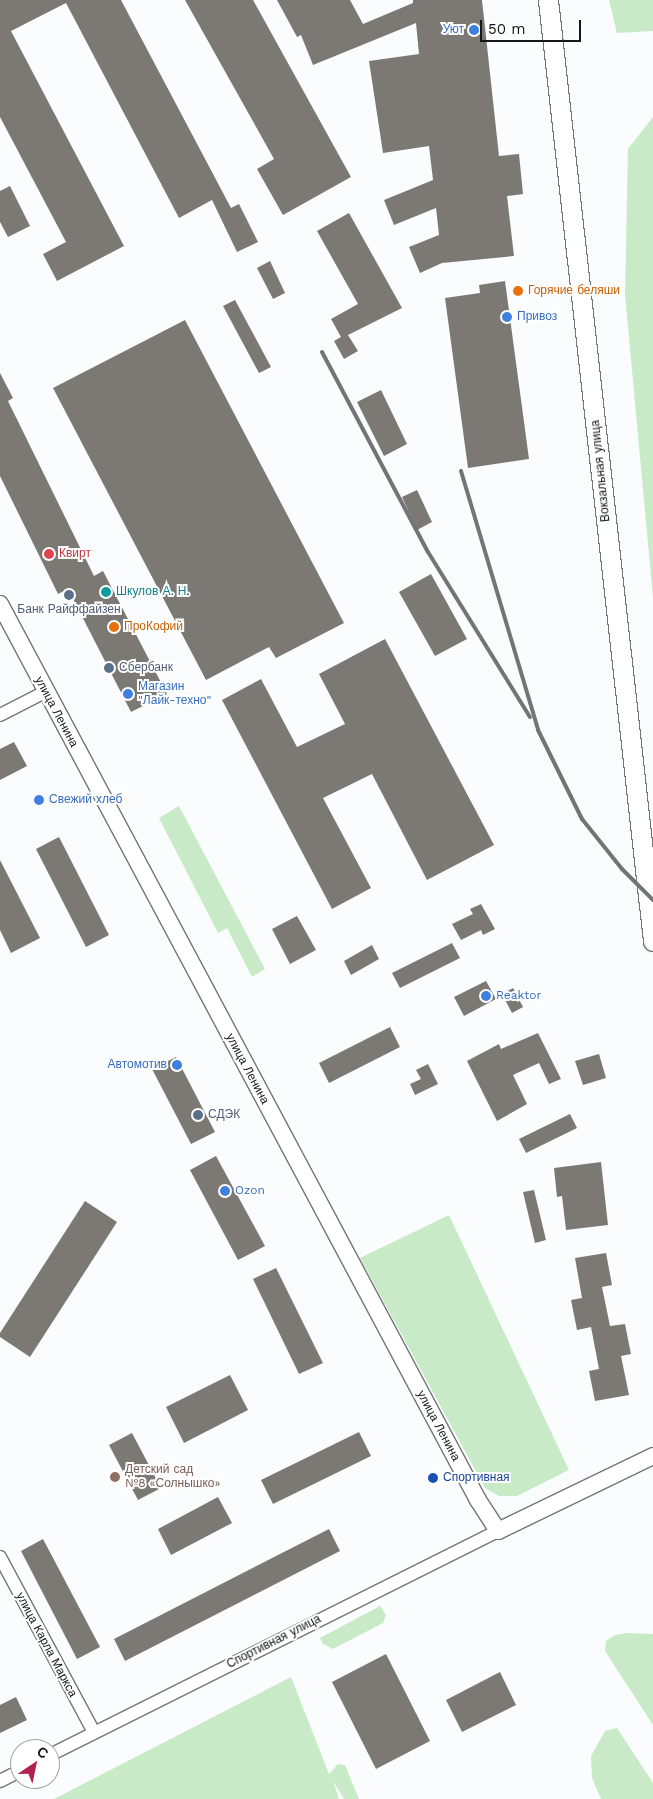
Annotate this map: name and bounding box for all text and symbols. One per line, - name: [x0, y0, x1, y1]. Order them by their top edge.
- scale bar: [483, 10, 584, 42]
- text: 50 m: [488, 20, 525, 38]
- place label: Уют: [443, 23, 464, 37]
- marker: Уют: [468, 24, 480, 36]
- place label: Горячие беляши: [528, 284, 620, 298]
- marker: Горячие беляши: [512, 285, 524, 297]
- place label: Привоз: [517, 310, 557, 324]
- marker: Привоз: [501, 311, 513, 323]
- street label: Вокзальная улица: [588, 419, 614, 523]
- place label: Квирт: [59, 547, 91, 561]
- marker: Квирт: [43, 548, 55, 560]
- place label: Шкулов А. Н.: [116, 585, 190, 599]
- marker: Шкулов А. Н.: [100, 586, 112, 598]
- marker: Банк Райффайзен: [63, 589, 75, 601]
- place label: Банк Райффайзен: [17, 603, 121, 617]
- place label: ПроКофий: [124, 620, 183, 634]
- marker: ПроКофий: [108, 621, 120, 633]
- place label: Сбербанк: [119, 661, 173, 675]
- marker: Сбербанк: [103, 662, 115, 674]
- street label: улица Ленина: [31, 674, 81, 750]
- place label: Магазин "Лайк-техно": [138, 680, 211, 708]
- marker: Магазин "Лайк-техно": [122, 688, 134, 700]
- place label: Свежий хлеб: [49, 793, 122, 807]
- marker: Свежий хлеб: [33, 794, 45, 806]
- place label: Reaktor: [496, 989, 541, 1003]
- marker: Reaktor: [480, 990, 492, 1002]
- street label: улица Ленина: [222, 1031, 272, 1107]
- place label: Автомотив: [108, 1058, 167, 1072]
- marker: Автомотив: [171, 1059, 183, 1071]
- place label: СДЭК: [208, 1108, 240, 1122]
- marker: СДЭК: [192, 1109, 204, 1121]
- place label: Ozon: [235, 1184, 265, 1198]
- marker: Ozon: [219, 1185, 231, 1197]
- street label: улица Ленина: [413, 1388, 463, 1464]
- place label: Детский сад №8 «Солнышко»: [125, 1463, 220, 1491]
- marker: Детский сад №8 «Солнышко»: [109, 1471, 121, 1483]
- place label: Спортивная: [443, 1471, 510, 1485]
- marker: Спортивная: [427, 1472, 439, 1484]
- street label: улица Карла Маркса: [12, 1590, 80, 1700]
- street label: Спортивная улица: [225, 1612, 323, 1672]
- north arrow: [10, 1739, 60, 1789]
- text: С: [34, 1743, 51, 1762]

